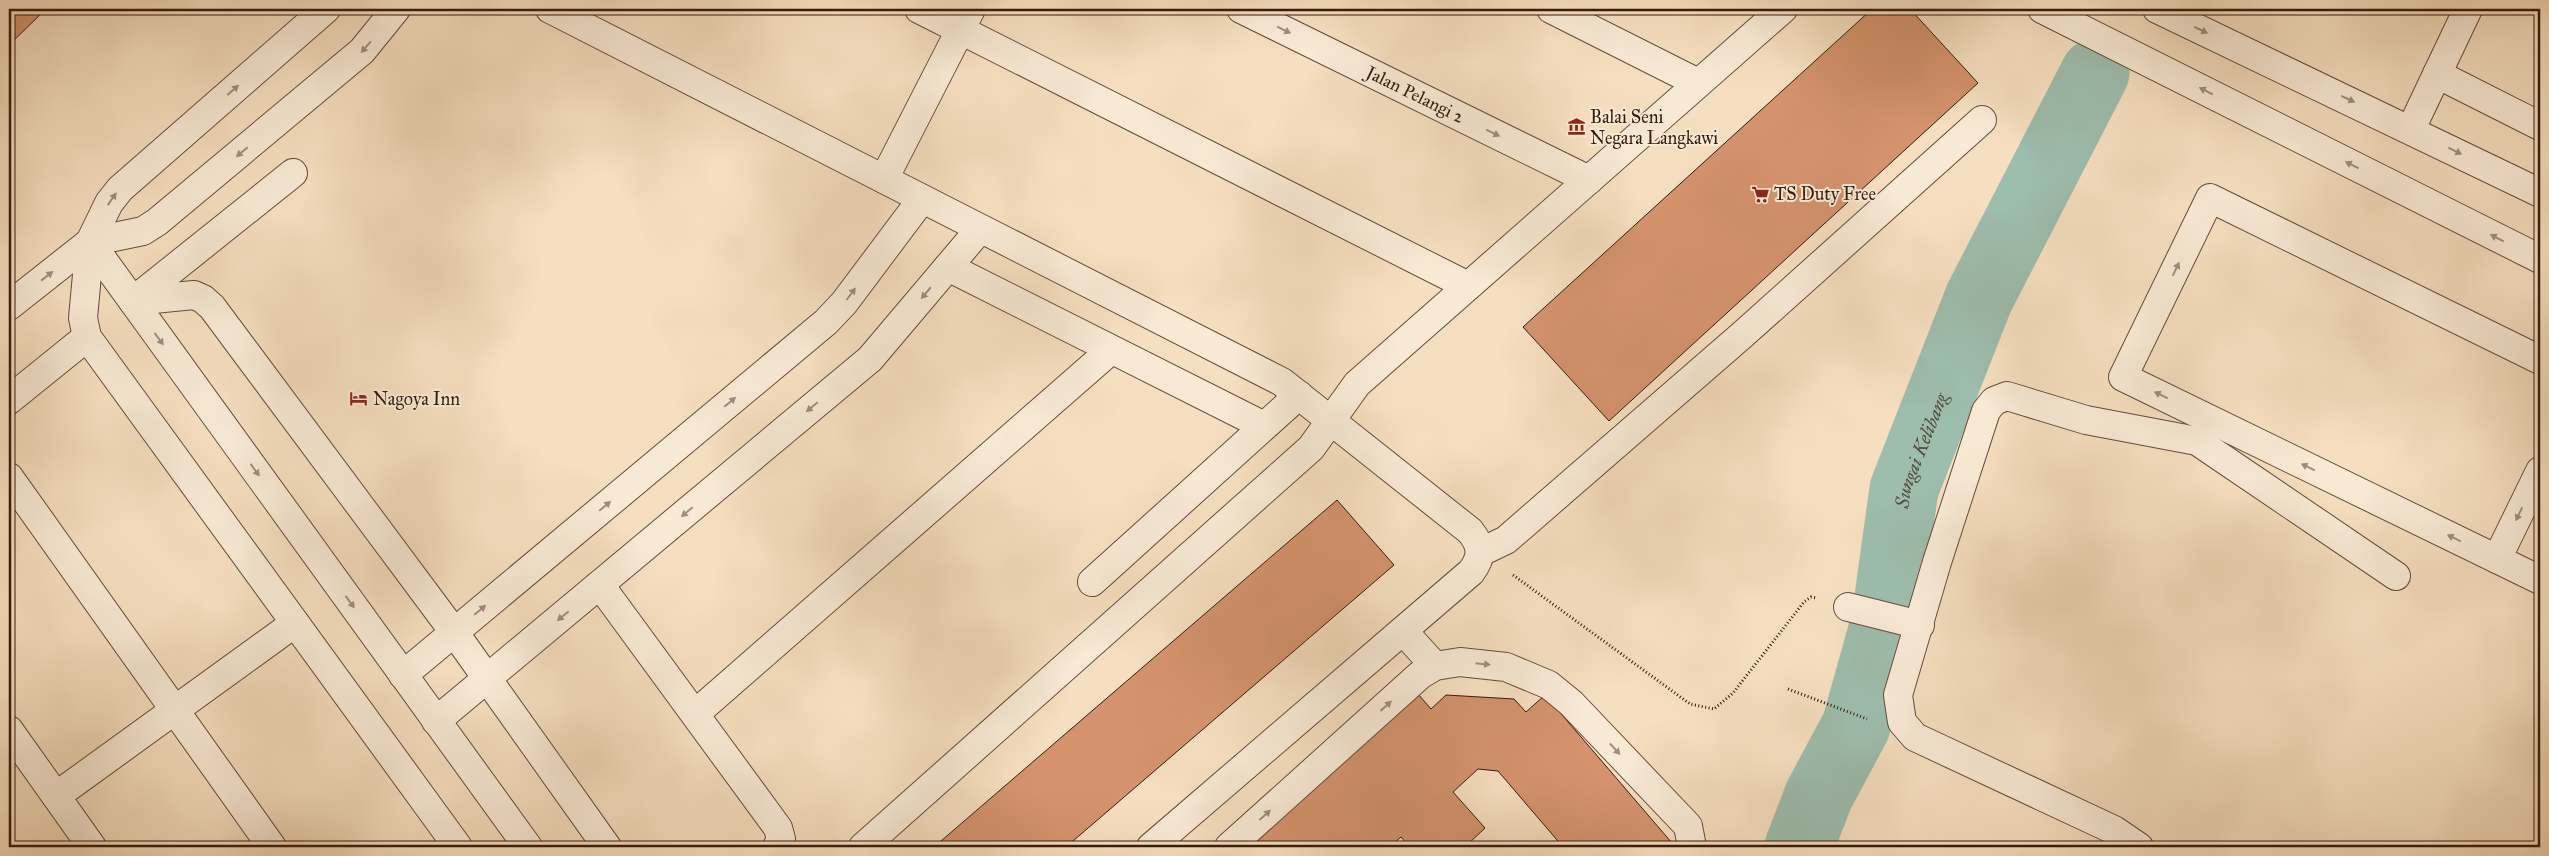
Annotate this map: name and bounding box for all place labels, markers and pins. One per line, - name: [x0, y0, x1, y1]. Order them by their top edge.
- place label: Balai Seni Negara Langkawi: [1590, 106, 1718, 150]
- museum icon: Balai Seni Negara Langkawi: [1566, 117, 1586, 137]
- place label: TS Duty Free: [1774, 183, 1876, 205]
- supermarket icon: TS Duty Free: [1750, 184, 1770, 204]
- place label: Nagoya Inn: [373, 388, 460, 411]
- hotel icon: Nagoya Inn: [349, 389, 369, 409]

